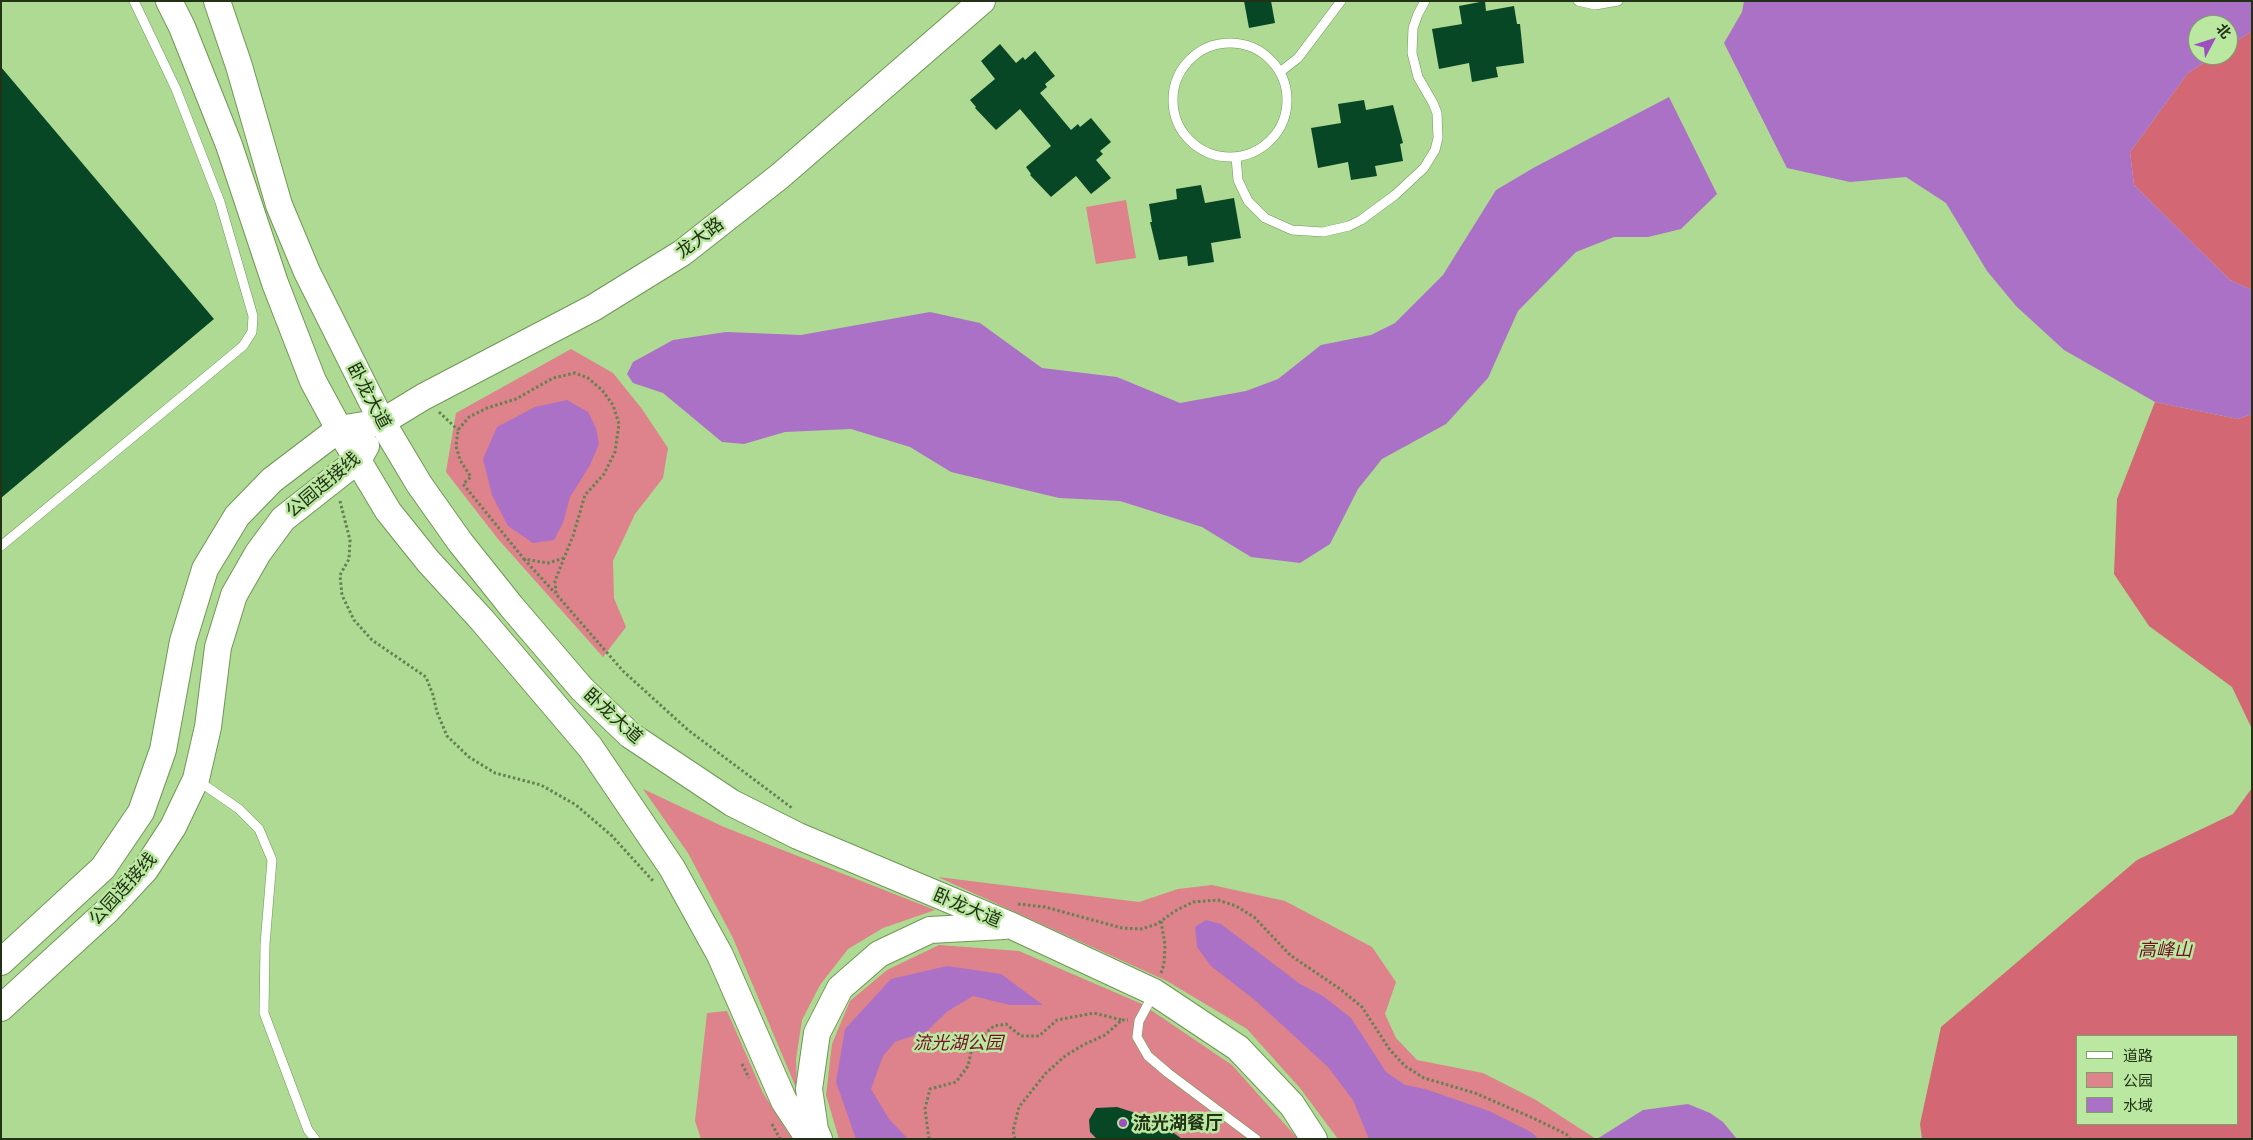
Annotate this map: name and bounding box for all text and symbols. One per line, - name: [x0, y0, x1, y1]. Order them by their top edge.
- north arrow: [2188, 15, 2238, 65]
- text: 北: [2212, 19, 2236, 42]
- street label: 龙大路: [672, 213, 728, 263]
- street label: 卧龙大道: [343, 359, 395, 433]
- street label: 公园连接线: [282, 448, 364, 522]
- street label: 卧龙大道: [579, 684, 647, 748]
- street label: 公园连接线: [85, 848, 161, 930]
- street label: 卧龙大道: [930, 884, 1004, 932]
- park label: 高峰山: [2138, 939, 2192, 961]
- park label: 流光湖公园: [913, 1032, 1003, 1054]
- legend: [2076, 1035, 2238, 1125]
- text: 道路: [2123, 1045, 2153, 1065]
- text: 公园: [2123, 1070, 2153, 1090]
- text: 水域: [2123, 1095, 2153, 1115]
- place label: 流光湖餐厅: [1133, 1112, 1223, 1134]
- marker: 流光湖餐厅: [1117, 1117, 1129, 1129]

